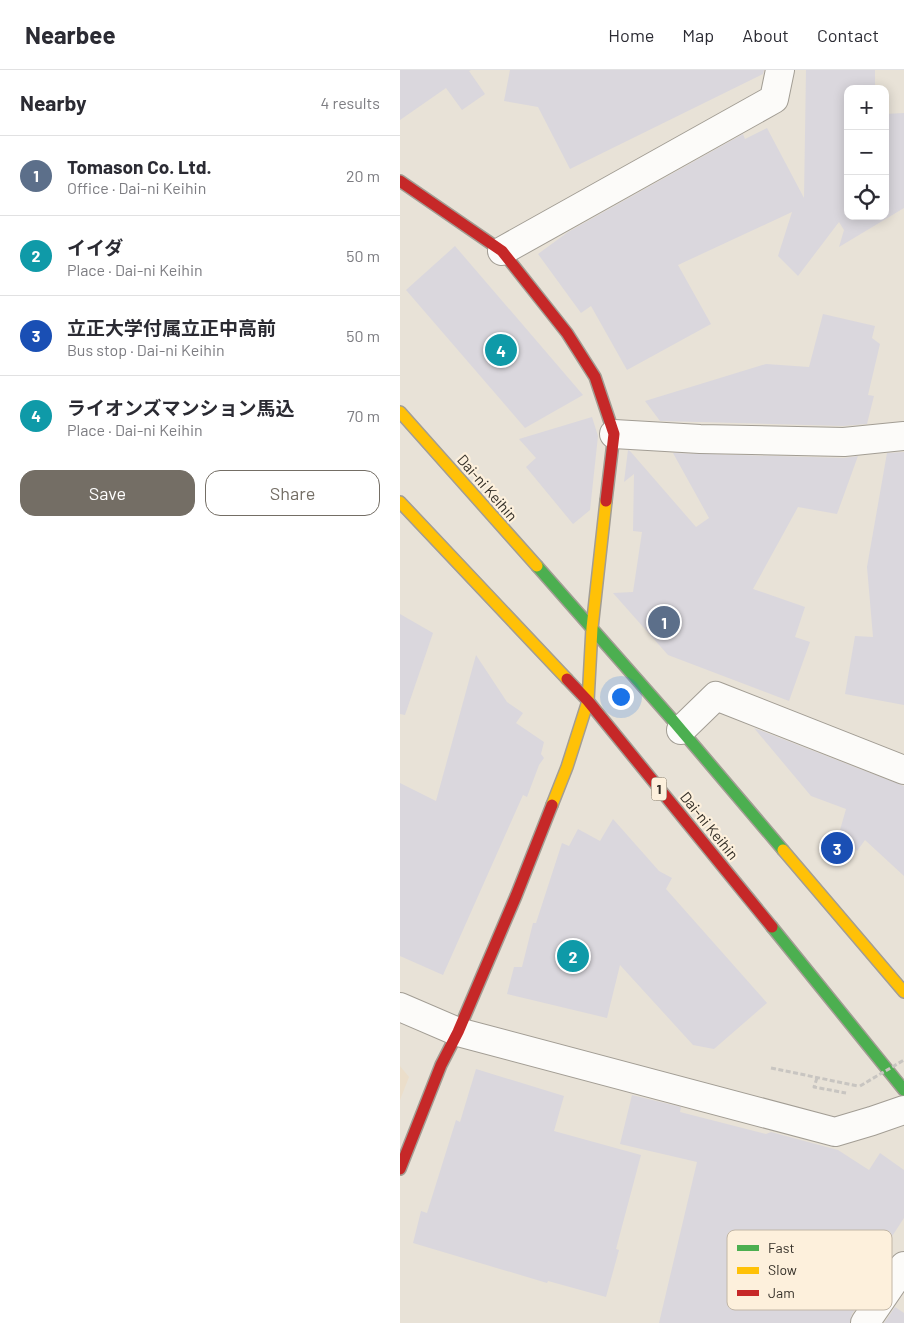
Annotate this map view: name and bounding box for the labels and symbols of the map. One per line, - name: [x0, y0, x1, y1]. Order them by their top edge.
- pin: 4: [485, 331, 517, 369]
- street label: Dai-ni Keihin: [454, 450, 522, 524]
- pin: 1: [648, 603, 680, 641]
- your location: [608, 684, 634, 710]
- road number: 1: [652, 778, 666, 801]
- street label: Dai-ni Keihin: [677, 788, 743, 863]
- pin: 3: [821, 829, 853, 867]
- pin: 2: [557, 937, 589, 975]
- legend: [727, 1230, 892, 1310]
- text: Fast: [768, 1239, 794, 1256]
- text: Slow: [768, 1261, 797, 1278]
- text: Jam: [768, 1284, 795, 1301]

